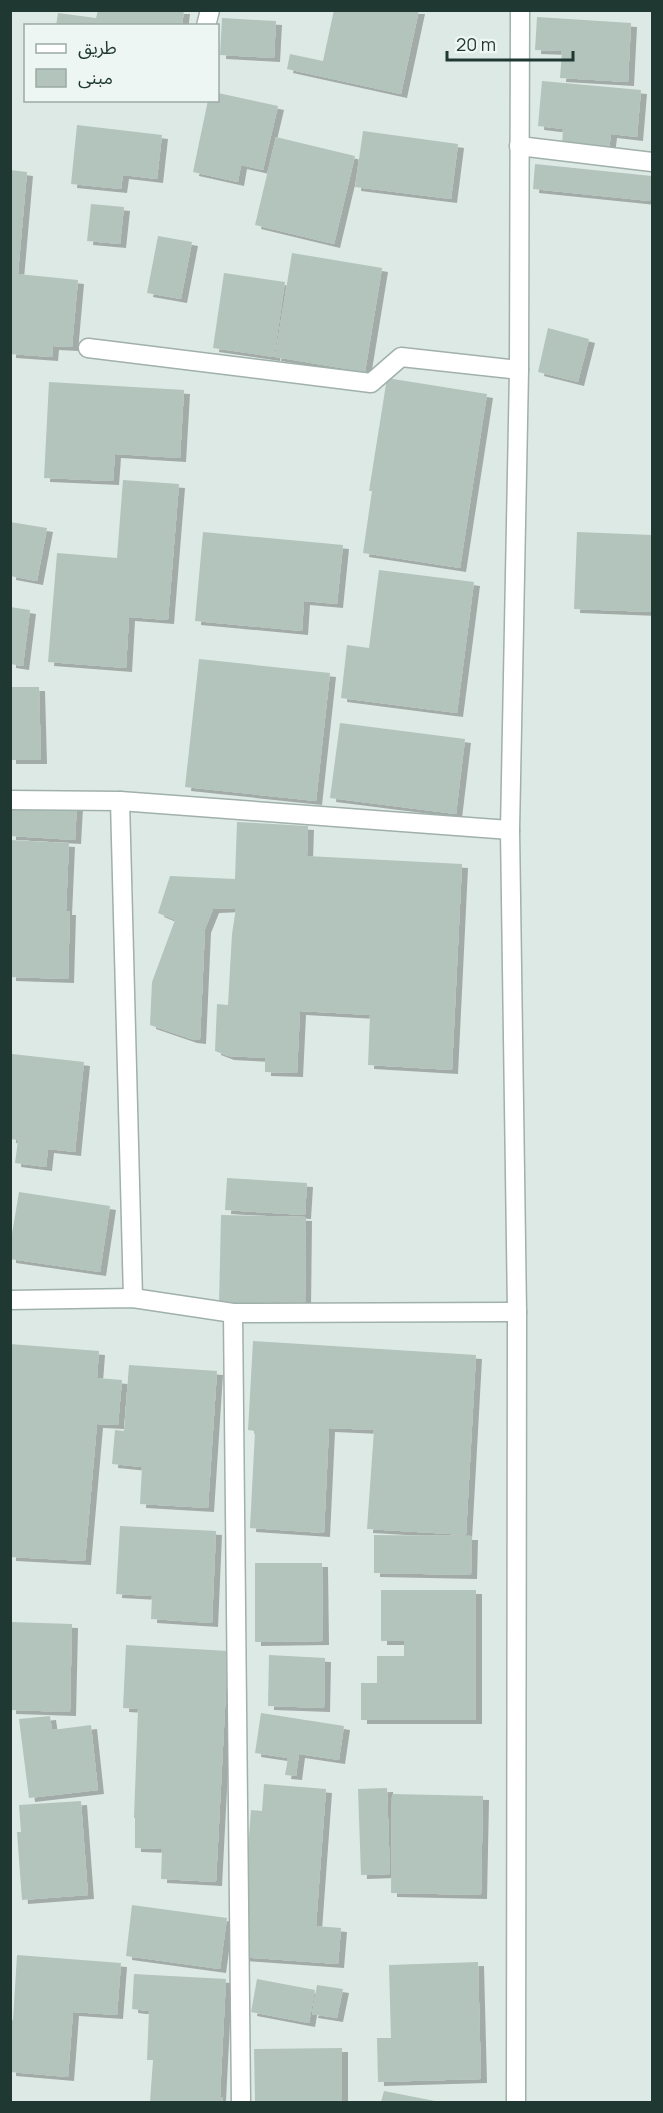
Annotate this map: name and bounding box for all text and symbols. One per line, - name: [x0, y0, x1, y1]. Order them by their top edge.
- legend: [24, 24, 219, 102]
- scale bar: [447, 24, 573, 62]
- text: 20 m: [456, 32, 496, 56]
- text: طريق: [78, 35, 117, 59]
- text: مبنى: [78, 65, 113, 89]

